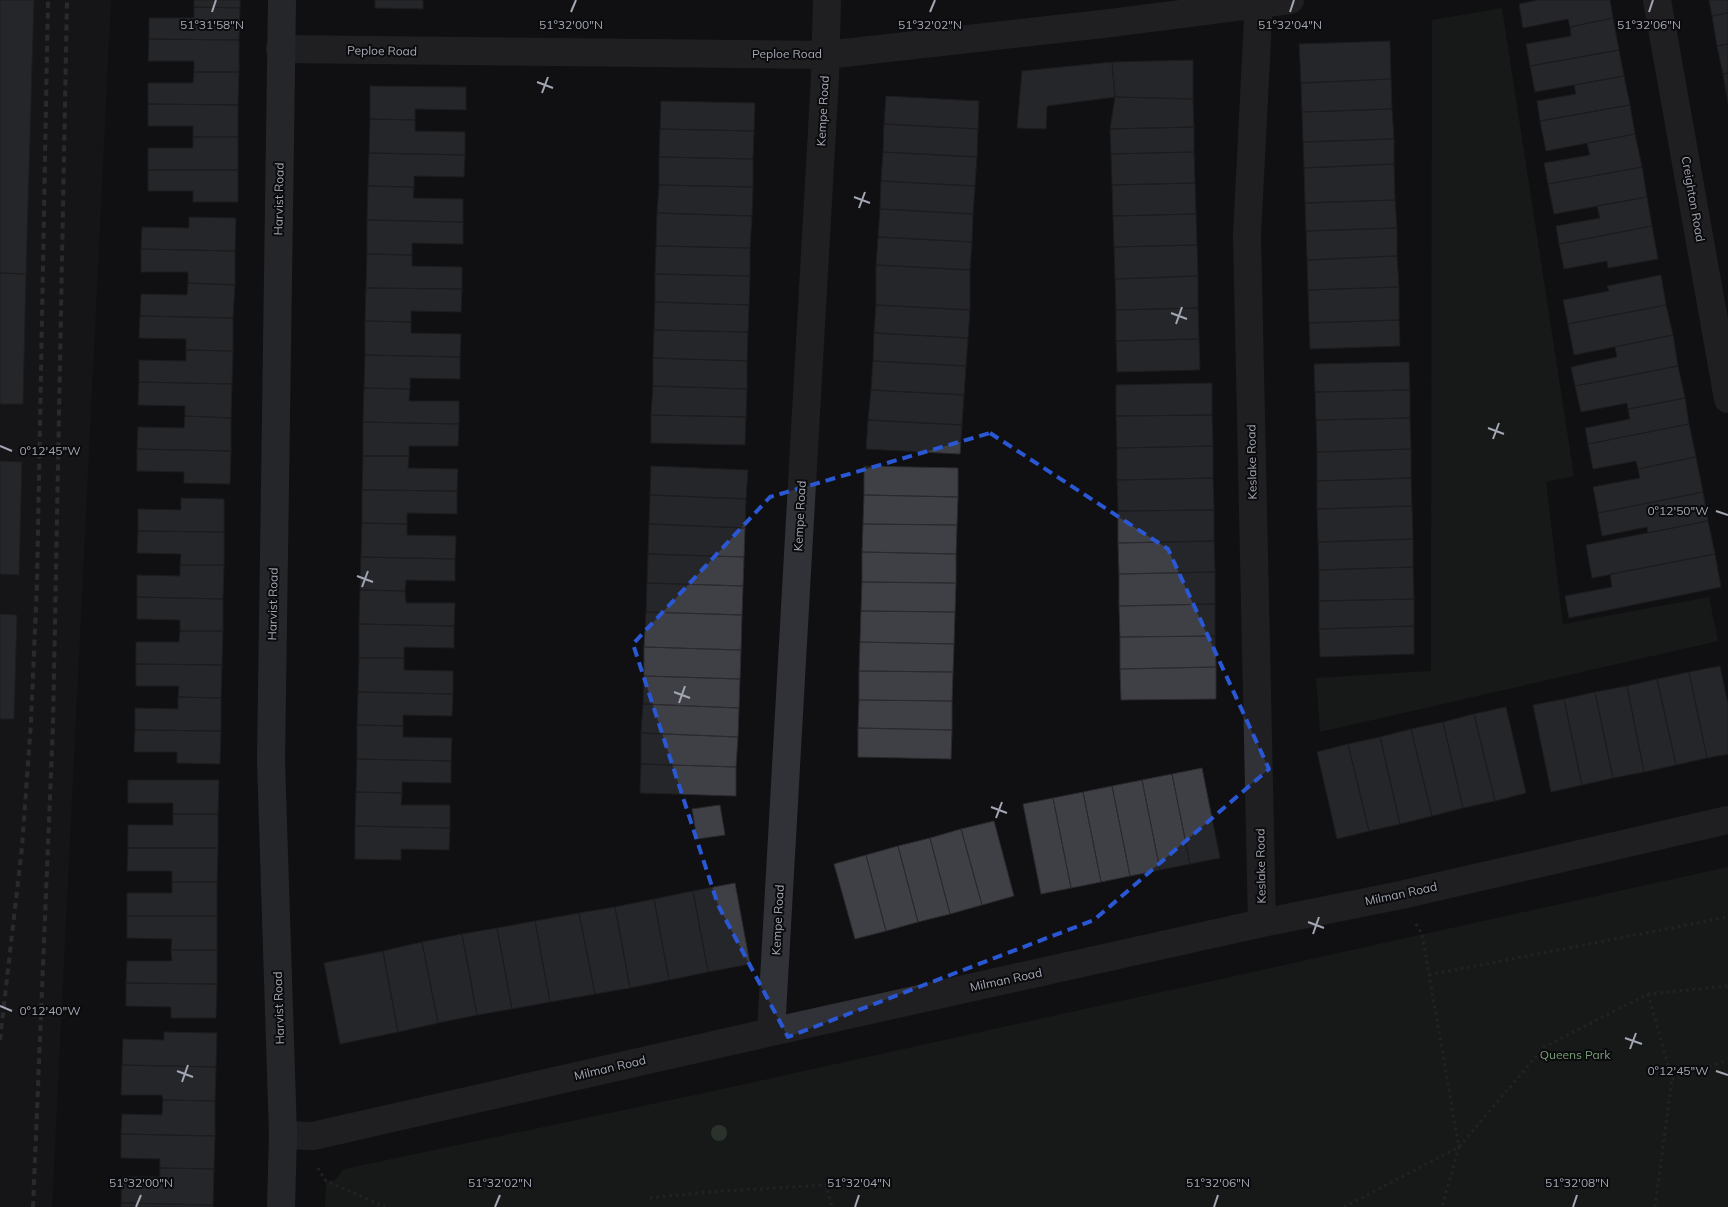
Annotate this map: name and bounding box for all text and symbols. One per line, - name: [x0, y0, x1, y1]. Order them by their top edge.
- text: 51°31'58"N: [180, 17, 244, 32]
- text: 51°32'00"N: [539, 17, 603, 32]
- text: 51°32'02"N: [898, 17, 962, 32]
- text: 51°32'04"N: [1258, 17, 1322, 32]
- text: 51°32'06"N: [1617, 17, 1681, 32]
- street label: Peploe Road: [347, 42, 417, 59]
- street label: Peploe Road: [752, 46, 822, 61]
- street label: Kempe Road: [813, 75, 832, 147]
- street label: Creighton Road: [1679, 155, 1708, 243]
- street label: Harvist Road: [270, 162, 287, 236]
- street label: Keslake Road: [1243, 424, 1260, 500]
- text: 0°12'45"W: [19, 443, 81, 458]
- street label: Kempe Road: [790, 480, 809, 552]
- text: 0°12'50"W: [1647, 503, 1709, 518]
- street label: Harvist Road: [264, 567, 281, 641]
- street label: Keslake Road: [1252, 828, 1269, 904]
- street label: Milman Road: [1363, 879, 1438, 908]
- street label: Kempe Road: [768, 884, 787, 956]
- street label: Milman Road: [968, 965, 1043, 994]
- street label: Harvist Road: [270, 971, 287, 1045]
- text: 0°12'40"W: [19, 1003, 81, 1018]
- park label: Queens Park: [1540, 1047, 1611, 1062]
- street label: Milman Road: [572, 1052, 647, 1083]
- text: 0°12'45"W: [1647, 1063, 1709, 1078]
- text: 51°32'00"N: [109, 1175, 173, 1190]
- text: 51°32'02"N: [468, 1175, 532, 1190]
- text: 51°32'04"N: [827, 1175, 891, 1190]
- text: 51°32'06"N: [1186, 1175, 1250, 1190]
- text: 51°32'08"N: [1545, 1175, 1609, 1190]

